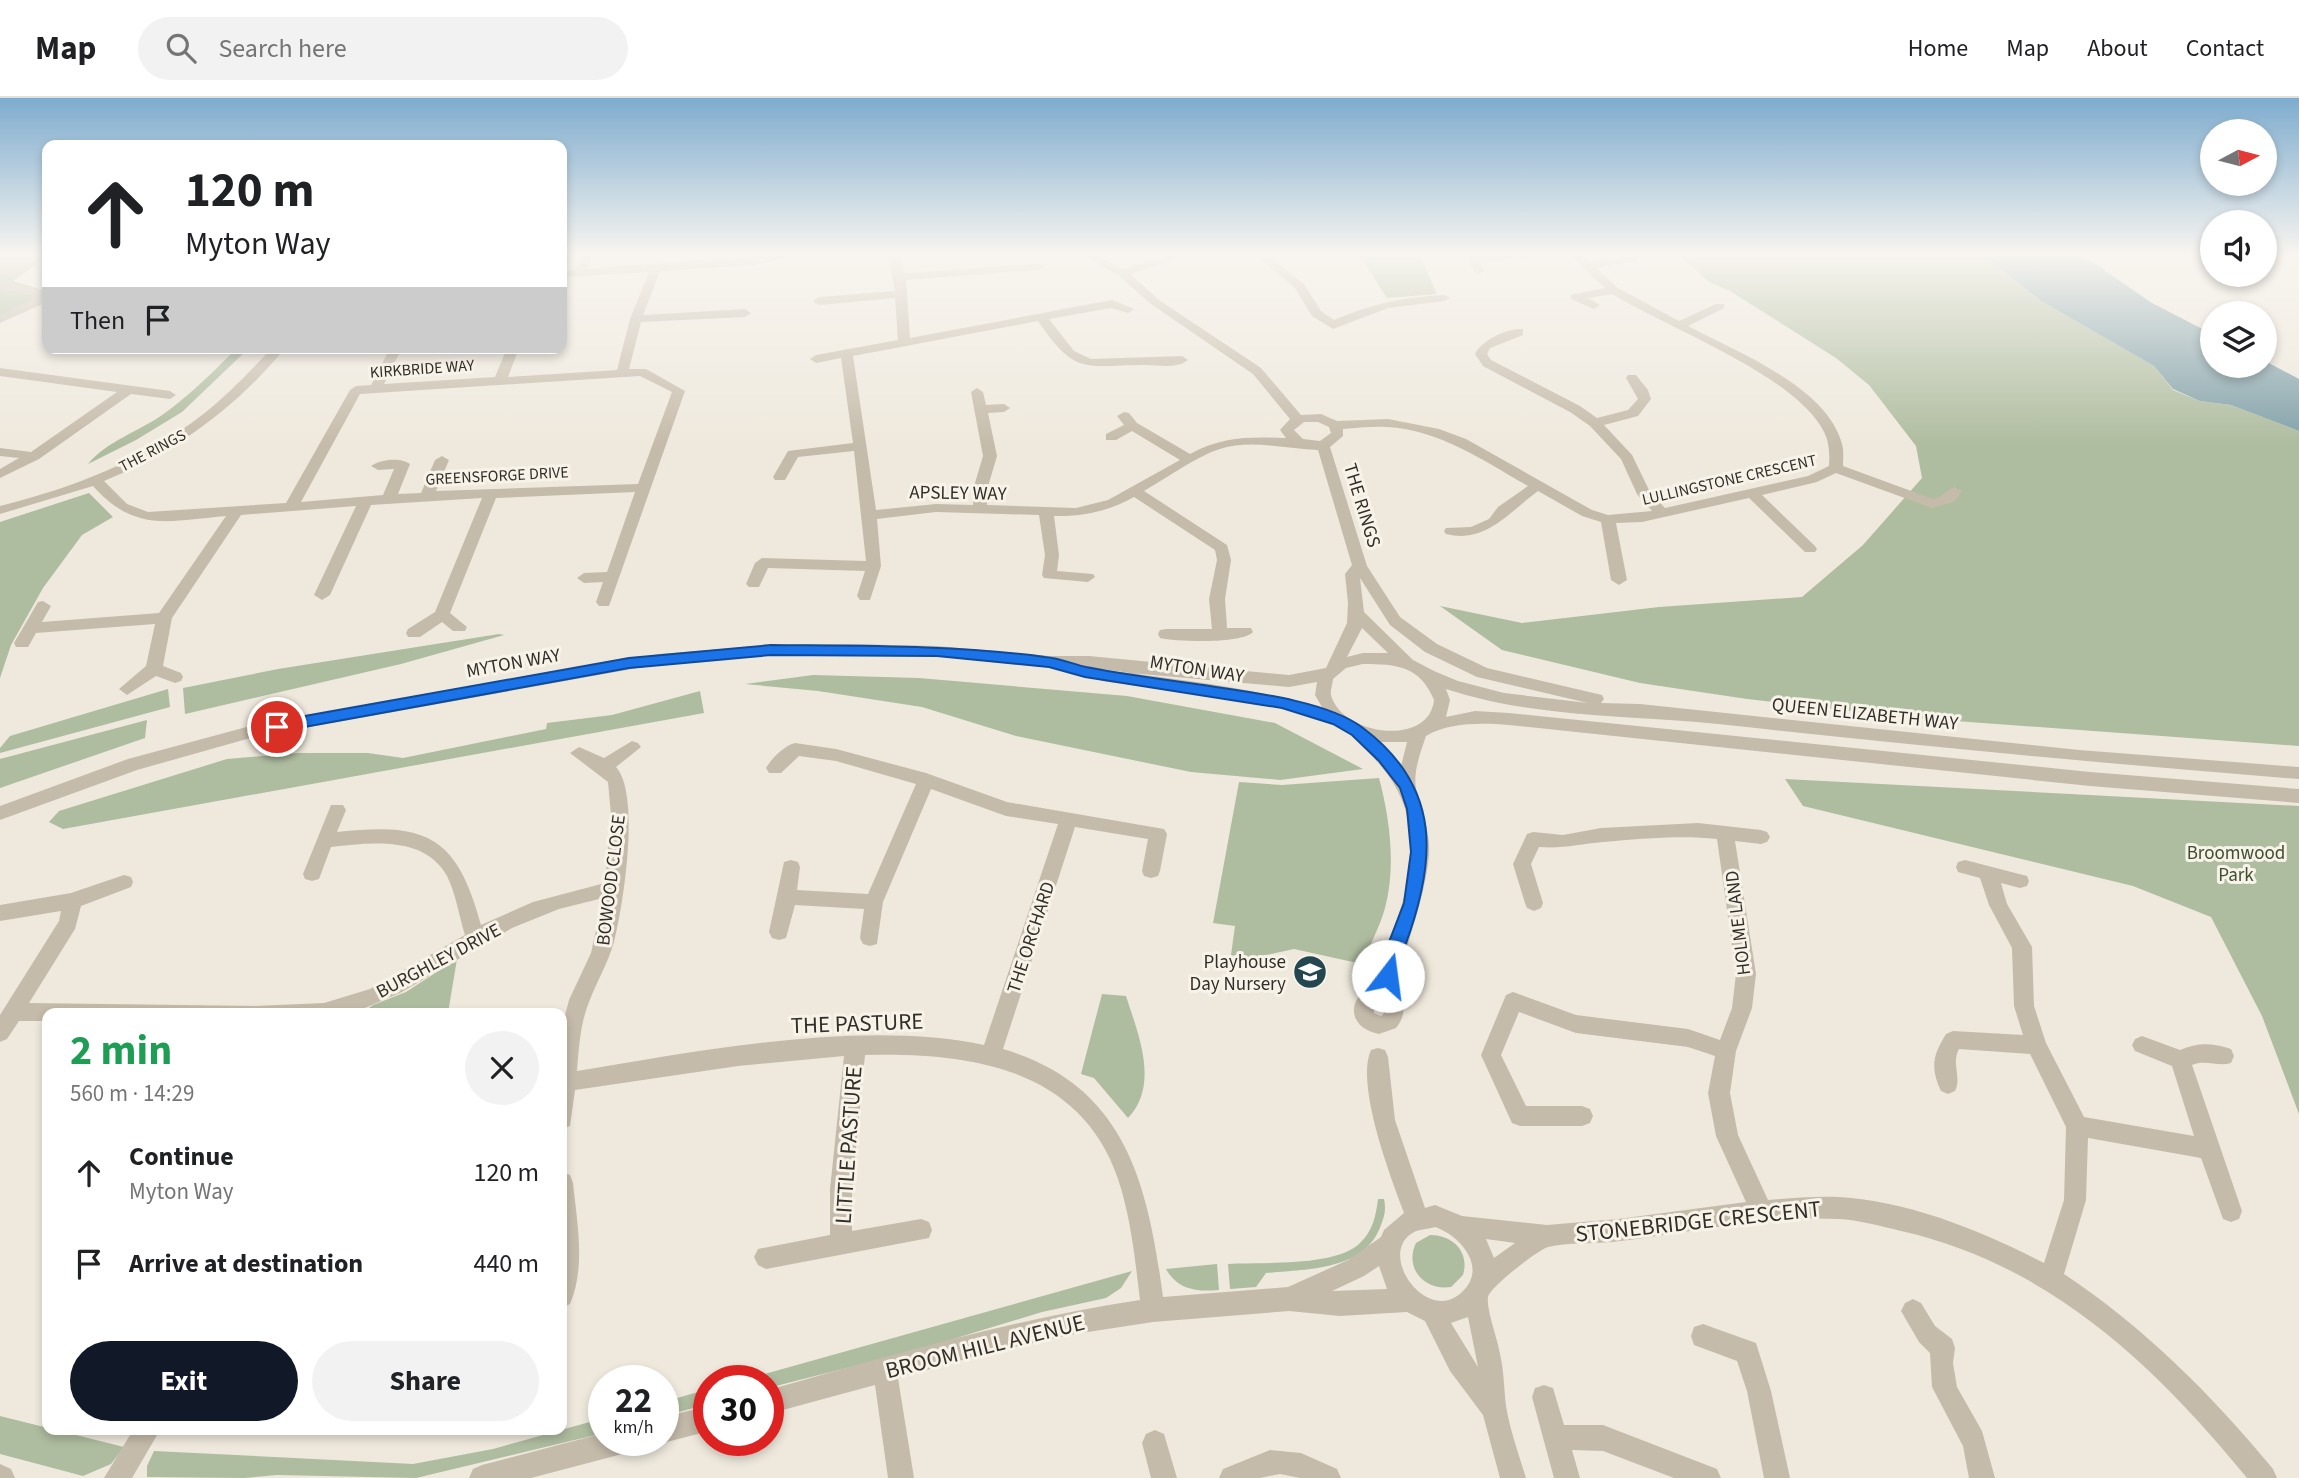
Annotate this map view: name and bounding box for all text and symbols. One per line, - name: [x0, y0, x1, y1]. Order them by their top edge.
- search box: [138, 17, 628, 80]
- text: Map: [35, 25, 96, 72]
- icon: search: [162, 29, 200, 67]
- text: Search here: [218, 30, 347, 67]
- text: Home: [1908, 31, 1968, 66]
- text: Map: [2006, 31, 2049, 66]
- text: About: [2087, 31, 2148, 66]
- text: Contact: [2186, 31, 2264, 66]
- north arrow: [2200, 119, 2277, 196]
- map controls: [2200, 119, 2277, 378]
- text: 120 m: [185, 156, 314, 226]
- icon: ahead: [70, 168, 161, 259]
- button: sound: [2200, 210, 2277, 287]
- text: Myton Way: [185, 221, 331, 267]
- icon: arrive: [139, 301, 177, 339]
- button: layers: [2200, 301, 2277, 378]
- text: Then: [70, 302, 125, 339]
- street label: KIRKBRIDE WAY: [369, 354, 475, 384]
- street label: THE RINGS: [115, 424, 190, 478]
- street label: LULLINGSTONE CRESCENT: [1640, 449, 1819, 511]
- street label: THE RINGS: [1336, 460, 1387, 551]
- street label: GREENSFORGE DRIVE: [425, 461, 569, 491]
- street label: APSLEY WAY: [909, 479, 1008, 508]
- street label: MYTON WAY: [464, 642, 563, 685]
- street label: MYTON WAY: [1148, 649, 1247, 690]
- street label: QUEEN ELIZABETH WAY: [1770, 691, 1960, 738]
- pin: [247, 697, 307, 757]
- icon: arrive: [258, 708, 296, 746]
- street label: BOWOOD CLOSE: [590, 813, 633, 947]
- park label: Broomwood Park: [2187, 840, 2285, 889]
- street label: HOLME LAND: [1719, 869, 1758, 977]
- street label: THE ORCHARD: [1001, 878, 1062, 997]
- street label: BURGHLEY DRIVE: [372, 917, 506, 1006]
- position arrow: [1351, 939, 1425, 1013]
- place label: Playhouse Day Nursery: [1190, 949, 1286, 998]
- school or university icon: Playhouse Day Nursery: [1291, 953, 1329, 991]
- street label: THE PASTURE: [790, 1005, 924, 1042]
- text: 2 min: [70, 1021, 172, 1081]
- button: close: [465, 1031, 539, 1105]
- street label: LITTLE PASTURE: [827, 1065, 870, 1225]
- text: 560 m · 14:29: [70, 1077, 194, 1110]
- text: Continue: [129, 1138, 234, 1175]
- icon: ahead: [70, 1154, 108, 1192]
- text: 120 m: [473, 1154, 539, 1191]
- text: Myton Way: [129, 1175, 234, 1208]
- street label: STONEBRIDGE CRESCENT: [1574, 1192, 1822, 1251]
- icon: arrive: [70, 1245, 108, 1283]
- text: Arrive at destination: [129, 1245, 363, 1282]
- text: 440 m: [473, 1245, 539, 1282]
- street label: BROOM HILL AVENUE: [882, 1306, 1088, 1387]
- button: Exit: [70, 1341, 298, 1421]
- button: Share: [312, 1341, 539, 1421]
- speed limit sign: 30: [693, 1365, 784, 1456]
- text: 22: [615, 1376, 652, 1426]
- text: km/h: [614, 1415, 653, 1440]

